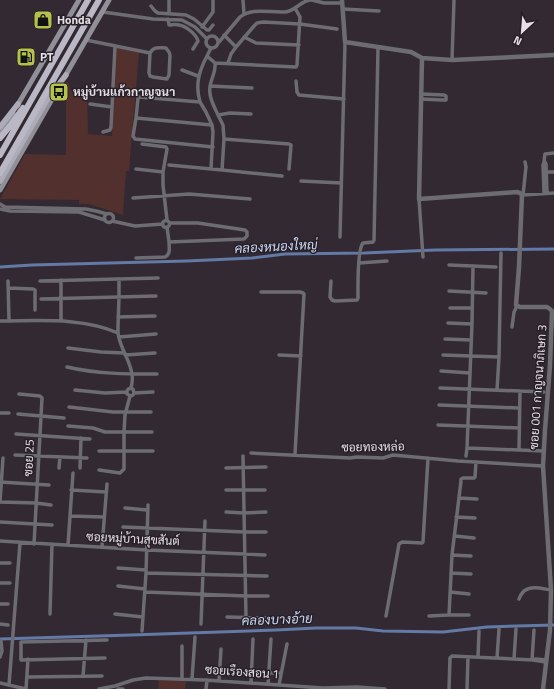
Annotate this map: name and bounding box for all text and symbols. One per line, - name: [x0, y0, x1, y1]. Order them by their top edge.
- shop icon: Honda: [32, 9, 54, 31]
- place label: Honda: [57, 10, 91, 29]
- north arrow: [502, 12, 542, 52]
- text: N: [511, 32, 525, 50]
- fuel station icon: PT: [15, 46, 37, 68]
- place label: PT: [40, 47, 54, 66]
- bus stop icon: หมู่บ้านแก้วกาญจนา: [48, 81, 70, 103]
- place label: หมู่บ้านแก้วกาญจนา: [73, 82, 175, 101]
- water label: คลองหนองใหญ่: [234, 234, 319, 258]
- street label: ซอย 001 กาญจนาภิเษก 3: [524, 324, 551, 450]
- street label: ซอยทองหล่อ: [341, 436, 405, 457]
- street label: ซอย 25: [18, 439, 39, 477]
- street label: ซอยหมู่บ้านสุขสันต์: [86, 527, 180, 550]
- water label: คลองบางอ้าย: [241, 608, 313, 630]
- street label: ซอยเรืองสอน 1: [204, 659, 280, 684]

